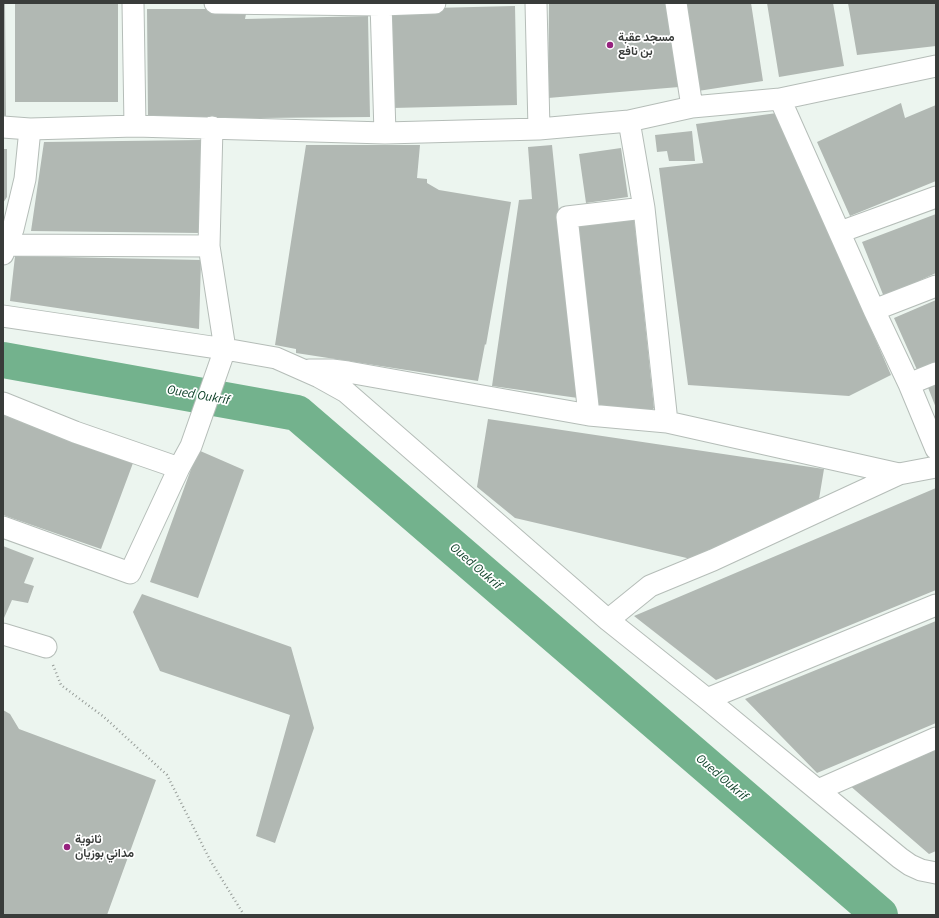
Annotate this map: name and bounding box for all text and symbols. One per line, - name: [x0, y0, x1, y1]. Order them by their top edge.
- place label: مسجد عقبة بن نافع: [618, 31, 675, 59]
- marker: مسجد عقبة بن نافع: [605, 40, 615, 50]
- water label: Oued Oukrif: [166, 383, 230, 409]
- water label: Oued Oukrif: [446, 540, 504, 594]
- water label: Oued Oukrif: [692, 751, 750, 805]
- place label: ثانوية مداني بوزيان: [75, 833, 134, 861]
- marker: ثانوية مداني بوزيان: [62, 842, 72, 852]

